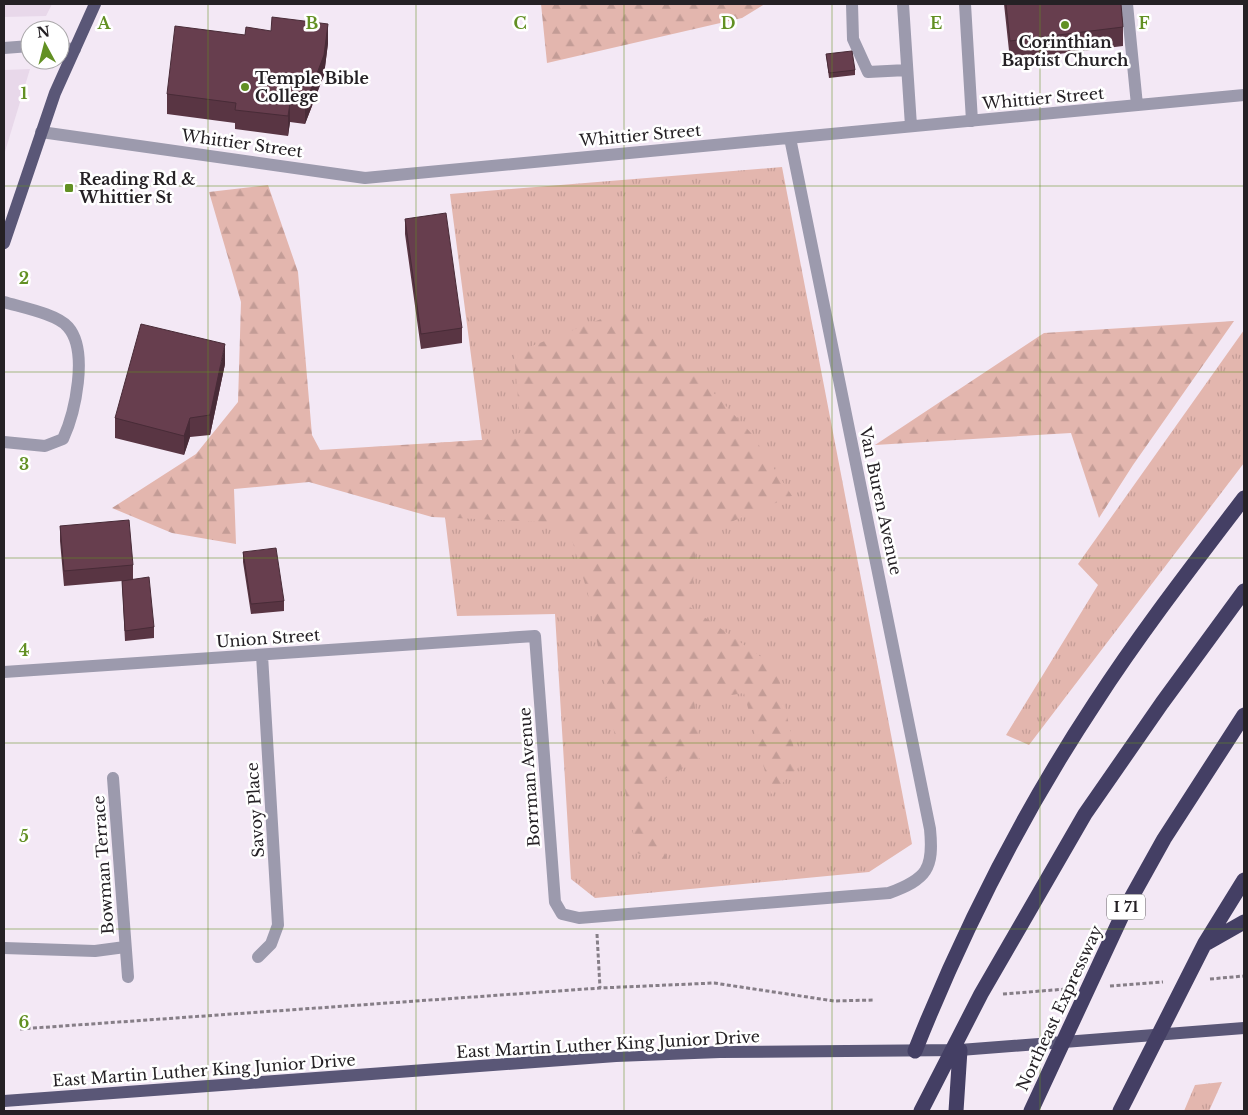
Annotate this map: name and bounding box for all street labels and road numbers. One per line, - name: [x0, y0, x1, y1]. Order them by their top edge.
- street label: Whittier Street: [980, 83, 1105, 113]
- street label: Whittier Street: [577, 120, 702, 150]
- street label: Whittier Street: [179, 124, 304, 161]
- street label: Van Buren Avenue: [855, 424, 906, 577]
- street label: Union Street: [215, 624, 321, 652]
- street label: Borrman Avenue: [514, 707, 544, 847]
- street label: Savoy Place: [242, 762, 268, 858]
- street label: Bowman Terrace: [88, 795, 118, 935]
- road number: I 71: [1107, 894, 1145, 920]
- street label: Northeast Expressway: [1012, 921, 1107, 1094]
- street label: East Martin Luther King Junior Drive: [456, 1026, 760, 1062]
- street label: East Martin Luther King Junior Drive: [52, 1049, 356, 1091]

